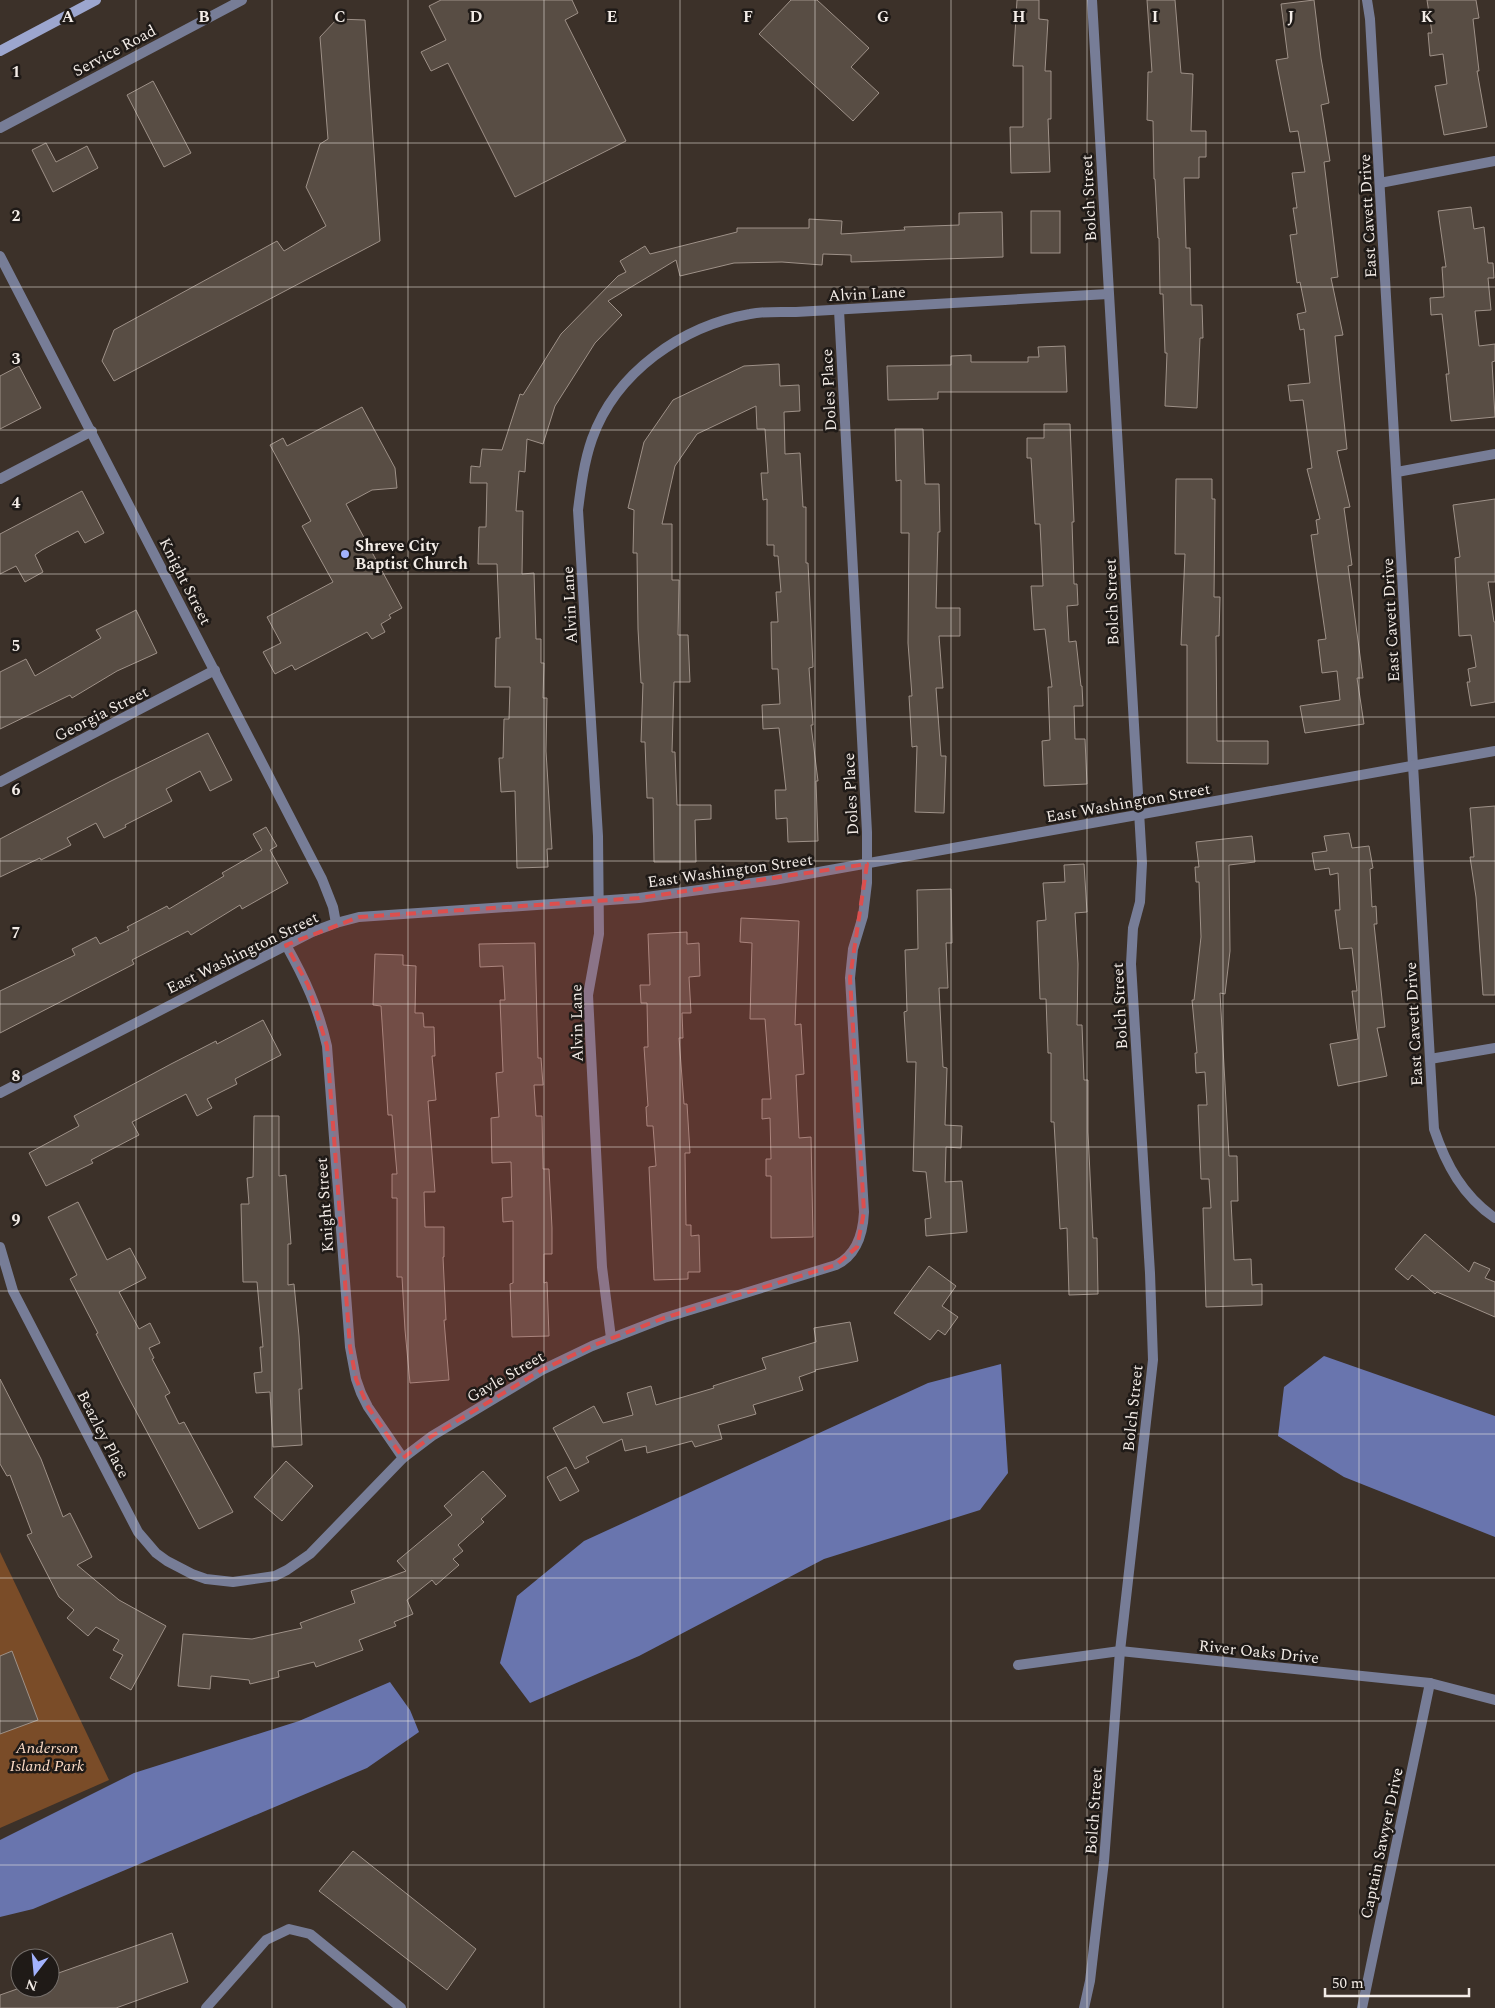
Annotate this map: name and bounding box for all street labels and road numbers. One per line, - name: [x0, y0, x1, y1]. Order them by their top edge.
- street label: Service Road: [69, 19, 160, 83]
- street label: East Cavett Drive: [1353, 153, 1383, 279]
- street label: Bolch Street: [1075, 154, 1103, 242]
- street label: Alvin Lane: [828, 280, 906, 308]
- street label: Doles Place: [815, 348, 843, 432]
- street label: Knight Street: [153, 534, 218, 630]
- street label: East Cavett Drive: [1376, 557, 1406, 683]
- street label: Bolch Street: [1098, 558, 1126, 646]
- street label: Alvin Lane: [556, 566, 584, 644]
- street label: Georgia Street: [50, 680, 153, 748]
- street label: Doles Place: [837, 752, 865, 836]
- street label: East Washington Street: [1044, 777, 1213, 829]
- street label: East Washington Street: [646, 847, 815, 894]
- street label: East Washington Street: [162, 905, 323, 1000]
- street label: East Cavett Drive: [1399, 961, 1429, 1087]
- street label: Bolch Street: [1106, 962, 1134, 1050]
- street label: Alvin Lane: [564, 984, 590, 1062]
- street label: Knight Street: [310, 1156, 340, 1253]
- street label: Gayle Street: [462, 1345, 549, 1409]
- street label: Bolch Street: [1117, 1363, 1150, 1453]
- street label: Beazley Place: [71, 1386, 136, 1483]
- street label: River Oaks Drive: [1198, 1634, 1320, 1670]
- street label: Captain Sawyer Drive: [1354, 1765, 1410, 1921]
- street label: Bolch Street: [1079, 1767, 1109, 1855]

